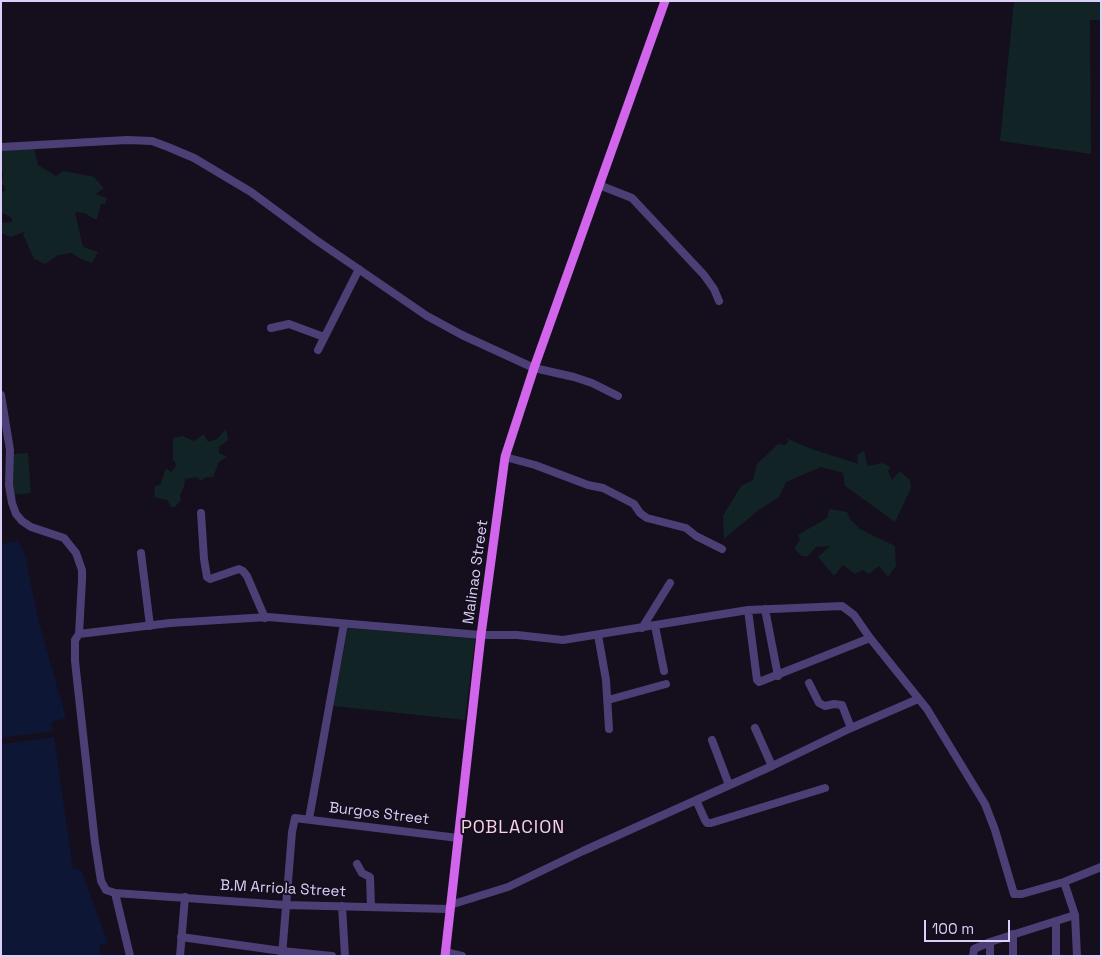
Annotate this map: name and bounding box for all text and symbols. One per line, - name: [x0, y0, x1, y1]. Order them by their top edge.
- street label: Malinao Street: [460, 518, 492, 626]
- street label: Burgos Street: [328, 799, 430, 829]
- district label: POBLACION: [460, 817, 566, 839]
- street label: B.M Arriola Street: [219, 877, 347, 901]
- scale bar: [927, 910, 1013, 942]
- text: 100 m: [932, 919, 974, 938]

